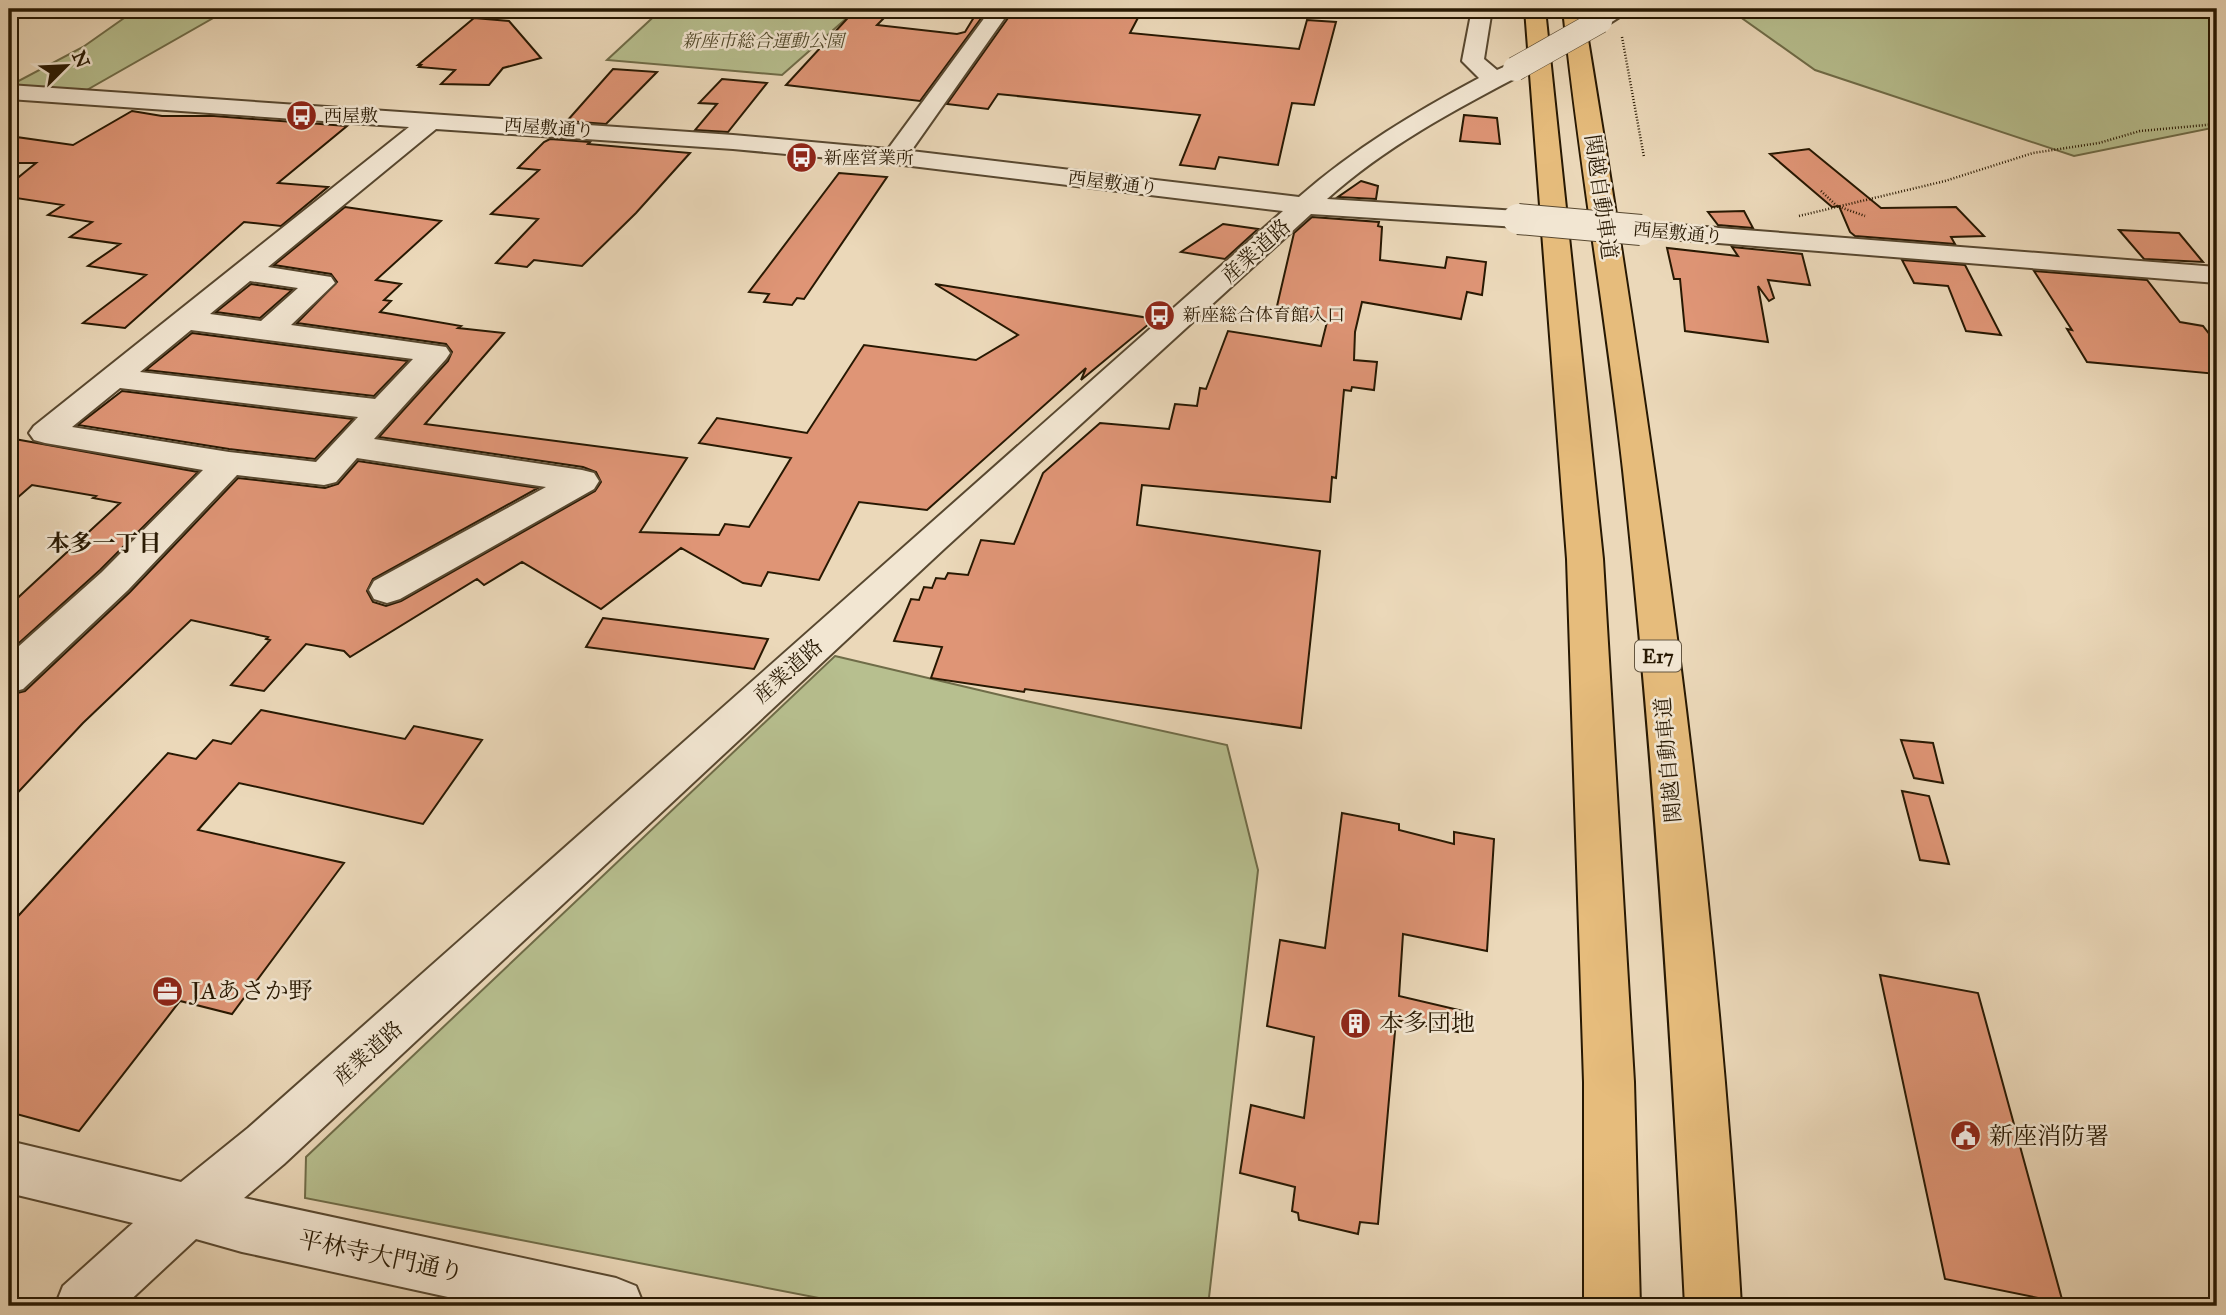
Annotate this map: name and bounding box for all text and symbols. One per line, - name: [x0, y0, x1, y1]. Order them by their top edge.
- park label: 新座市総合運動公園: [682, 30, 847, 52]
- north arrow: [32, 32, 102, 102]
- text: N: [67, 47, 95, 71]
- bus stop icon: 西屋敷: [284, 99, 318, 133]
- place label: 西屋敷: [324, 105, 378, 127]
- street label: 西屋敷通り: [503, 114, 595, 142]
- street label: 関越自動車道: [1579, 133, 1623, 261]
- bus stop icon: 新座営業所: [784, 141, 818, 175]
- place label: 新座営業所: [824, 147, 914, 169]
- street label: 西屋敷通り: [1067, 167, 1159, 199]
- street label: 産業道路: [1216, 213, 1296, 289]
- street label: 西屋敷通り: [1632, 218, 1724, 248]
- bus stop icon: 新座総合体育館入口: [1143, 298, 1177, 332]
- place label: 新座総合体育館入口: [1183, 304, 1345, 326]
- district label: 本多一丁目: [47, 529, 162, 557]
- street label: 産業道路: [748, 633, 828, 709]
- road number: E17: [1635, 640, 1681, 671]
- street label: 関越自動車道: [1650, 696, 1686, 824]
- office icon: JAあさか野: [151, 974, 185, 1008]
- place label: JAあさか野: [188, 976, 313, 1006]
- building icon: 本多団地: [1339, 1006, 1373, 1040]
- place label: 本多団地: [1379, 1008, 1475, 1038]
- street label: 産業道路: [328, 1015, 408, 1091]
- public building icon: 新座消防署: [1949, 1119, 1983, 1153]
- place label: 新座消防署: [1989, 1121, 2109, 1151]
- street label: 平林寺大門通り: [296, 1224, 466, 1288]

